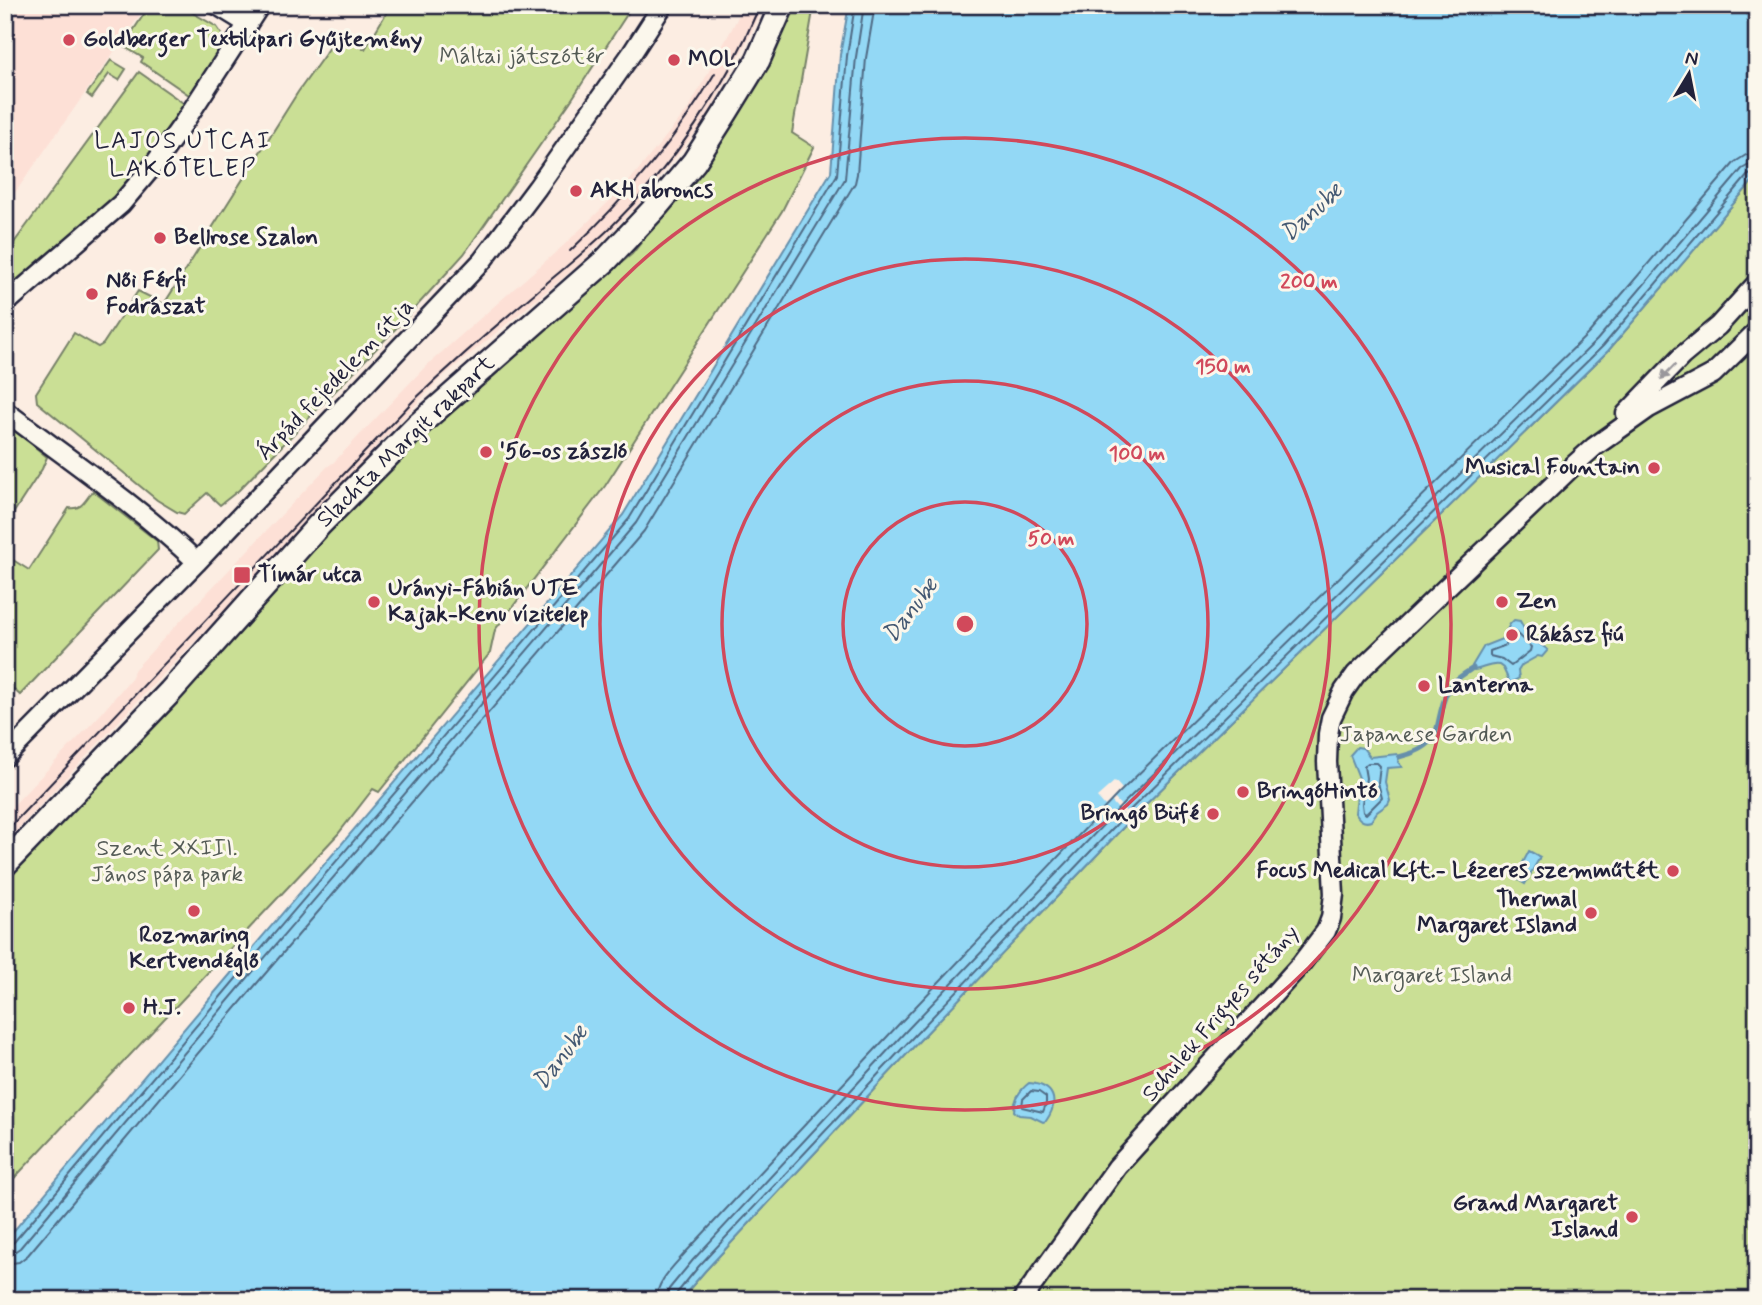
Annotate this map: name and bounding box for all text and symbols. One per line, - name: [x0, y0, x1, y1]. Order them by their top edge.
- place label: Goldberger Textilipari Gyűjtemény: [83, 25, 423, 58]
- marker: Goldberger Textilipari Gyűjtemény: [61, 32, 77, 48]
- north arrow: [1654, 38, 1724, 108]
- park label: Máltai játszótér: [439, 42, 605, 72]
- place label: MOL: [688, 45, 736, 75]
- text: N: [1683, 45, 1700, 72]
- marker: MOL: [666, 52, 682, 68]
- district label: LAJOS UTCAI LAKÓTELEP: [94, 126, 272, 185]
- place label: AKH abroncs: [590, 176, 713, 206]
- water label: Danube: [1274, 176, 1351, 249]
- marker: AKH abroncs: [568, 183, 584, 199]
- place label: Bellrose Szalon: [174, 223, 318, 253]
- marker: Bellrose Szalon: [152, 230, 168, 246]
- place label: Női Férfi Fodrászat: [106, 266, 206, 322]
- text: 200 m: [1280, 268, 1338, 296]
- marker: Női Férfi Fodrászat: [84, 286, 100, 302]
- street label: Árpád fejedelem útja: [251, 292, 421, 468]
- street label: Slachta Margit rakpart: [311, 349, 502, 535]
- text: 150 m: [1195, 353, 1251, 381]
- one-way arrow: [1660, 363, 1676, 380]
- place label: '56-os zászló: [500, 437, 627, 467]
- text: 100 m: [1109, 440, 1165, 468]
- marker: '56-os zászló: [478, 444, 494, 460]
- place label: Musical Fountain: [1465, 453, 1640, 483]
- marker: Musical Fountain: [1646, 460, 1662, 476]
- text: 50 m: [1028, 525, 1075, 553]
- place label: Tímár utca: [258, 560, 362, 590]
- marker: Tímár utca: [232, 565, 252, 585]
- water label: Danube: [876, 571, 947, 650]
- place label: Urányi-Fábián UTE Kajak-Kenu vízitelep: [388, 574, 589, 630]
- place label: Zen: [1516, 587, 1557, 617]
- marker: Urányi-Fábián UTE Kajak-Kenu vízitelep: [366, 594, 382, 610]
- marker: Zen: [1494, 594, 1510, 610]
- centre of rings: [953, 612, 977, 636]
- place label: Rákász fiú: [1526, 620, 1624, 650]
- marker: Rákász fiú: [1504, 627, 1520, 643]
- place label: Lanterna: [1438, 671, 1534, 701]
- marker: Lanterna: [1416, 678, 1432, 694]
- park label: Japanese Garden: [1339, 720, 1513, 750]
- place label: BringóHintó: [1257, 777, 1378, 807]
- marker: BringóHintó: [1235, 784, 1251, 800]
- place label: Bringó Büfé: [1081, 799, 1200, 829]
- marker: Bringó Büfé: [1205, 806, 1221, 822]
- park label: Szent XXIII. János pápa park: [91, 834, 243, 890]
- place label: Focus Medical Kft.- Lézeres szemműtét: [1256, 856, 1659, 886]
- marker: Focus Medical Kft.- Lézeres szemműtét: [1665, 863, 1681, 879]
- place label: Thermal Margaret Island: [1417, 885, 1577, 943]
- marker: Rozmaring Kertvendéglő: [186, 903, 202, 919]
- marker: Thermal Margaret Island: [1583, 905, 1599, 921]
- street label: Schulek Frigyes sétány: [1136, 919, 1308, 1110]
- place label: Rozmaring Kertvendéglő: [129, 921, 259, 977]
- park label: Margaret Island: [1352, 961, 1512, 993]
- place label: H.J.: [143, 993, 181, 1023]
- marker: H.J.: [121, 1000, 137, 1016]
- water label: Danube: [526, 1018, 597, 1097]
- place label: Grand Margaret Island: [1453, 1189, 1618, 1245]
- marker: Grand Margaret Island: [1624, 1209, 1640, 1225]

